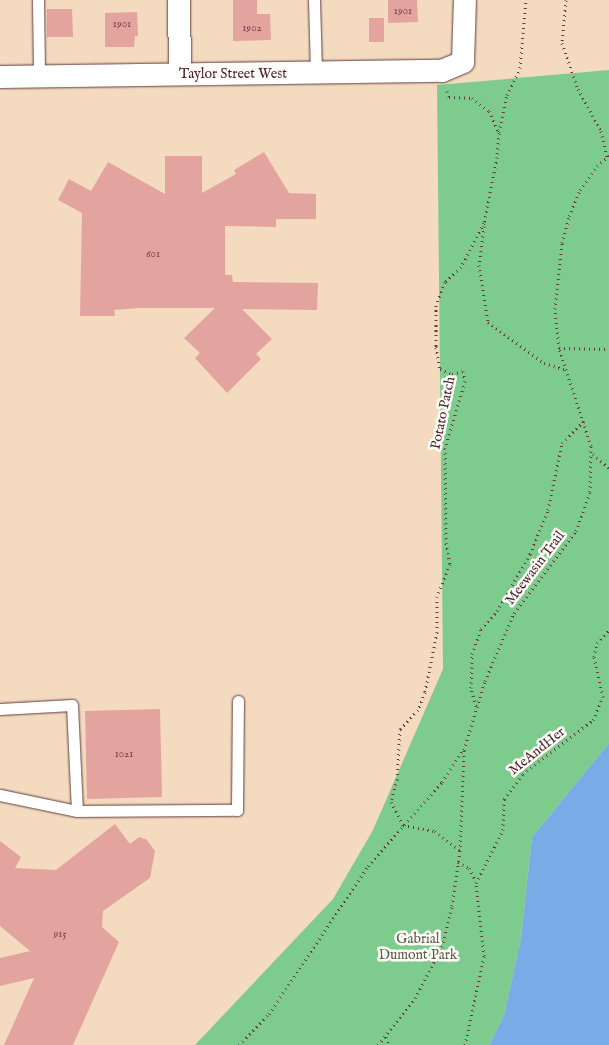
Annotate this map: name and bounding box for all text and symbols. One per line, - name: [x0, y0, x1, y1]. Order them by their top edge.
- house number: 1901: [394, 4, 412, 18]
- house number: 1901: [113, 17, 131, 31]
- house number: 1902: [242, 21, 262, 35]
- street label: Taylor Street West: [179, 66, 287, 82]
- house number: 601: [146, 247, 160, 261]
- street label: Potato Patch: [427, 375, 459, 451]
- street label: Meewasin Trail: [502, 528, 568, 608]
- street label: MeAndHer: [506, 723, 568, 779]
- house number: 1021: [115, 747, 133, 761]
- house number: 915: [54, 927, 66, 941]
- park label: Gabrial Dumont Park: [379, 931, 457, 964]

